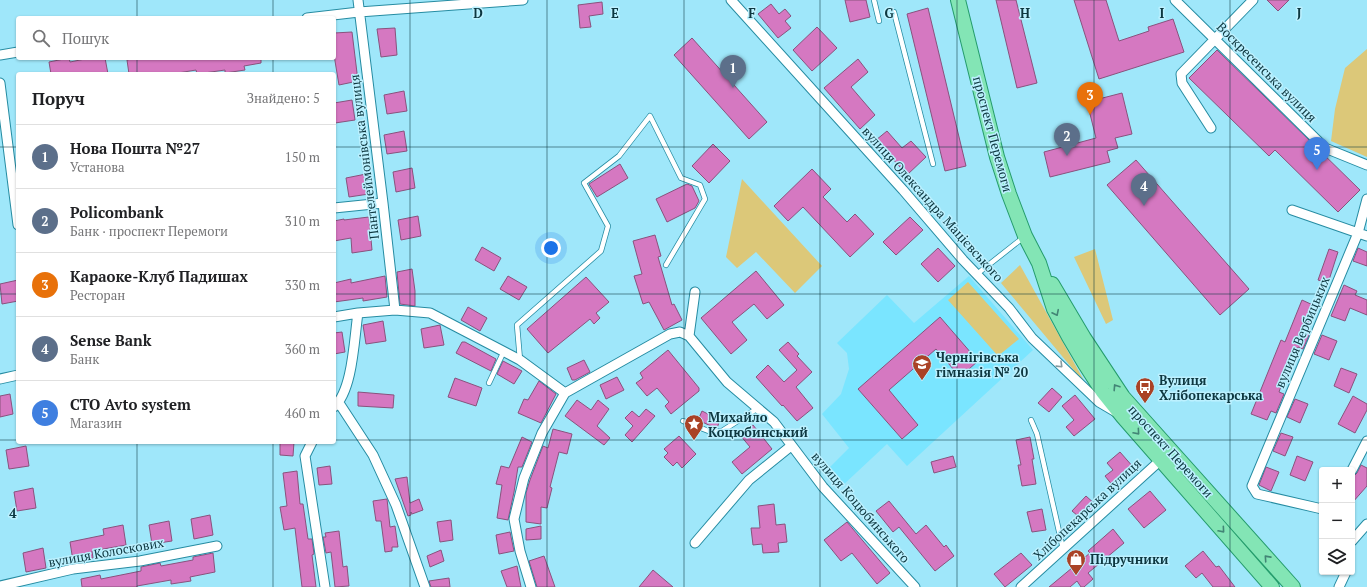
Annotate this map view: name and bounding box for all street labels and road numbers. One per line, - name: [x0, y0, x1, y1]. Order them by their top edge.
- street label: Воскресенська вулиця: [1213, 18, 1321, 126]
- street label: Пантелеймонівська вулиця: [345, 73, 383, 241]
- street label: проспект Перемоги: [969, 74, 1017, 194]
- street label: вулиця Олександра Мацієвського: [858, 122, 1008, 286]
- street label: вулиця Вербицьких: [1270, 273, 1334, 390]
- street label: проспект Перемоги: [1124, 401, 1218, 501]
- street label: вулиця Коцюбинського: [808, 448, 914, 566]
- street label: Хлібопекарська вулиця: [1029, 454, 1145, 564]
- street label: вулиця Колоскових: [47, 533, 165, 571]

